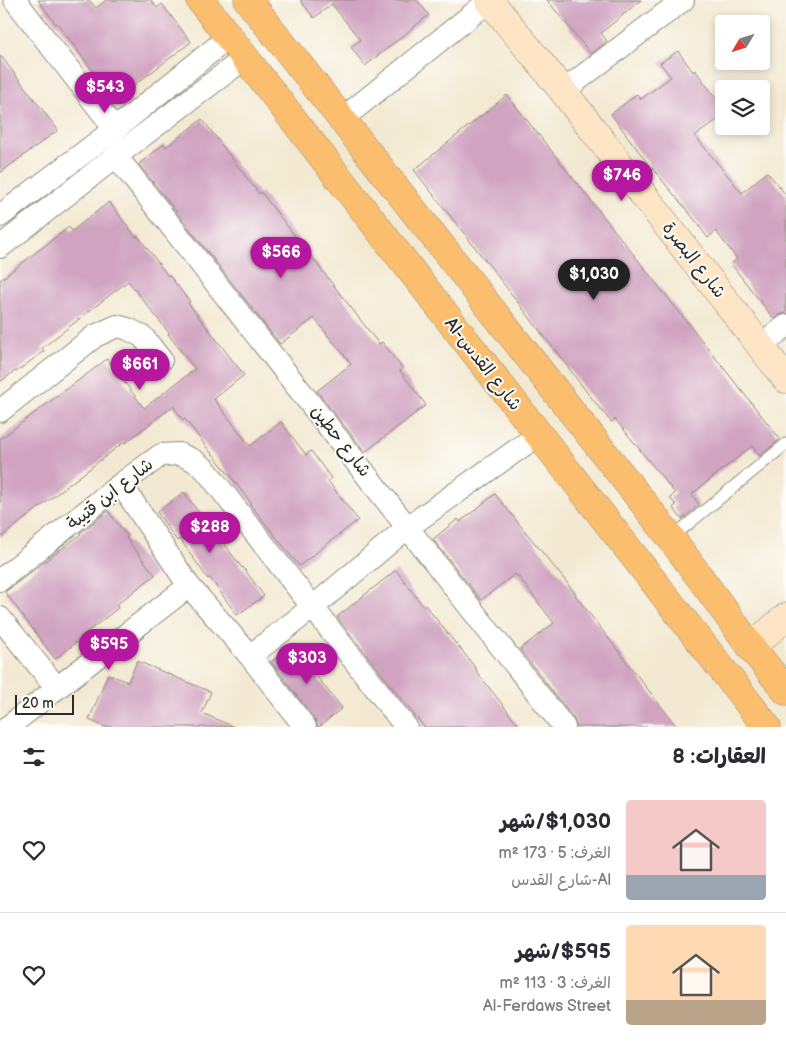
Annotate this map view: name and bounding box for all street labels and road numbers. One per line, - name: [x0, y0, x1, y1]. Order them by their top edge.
- street label: شارع البصرة: [657, 218, 730, 303]
- street label: Al-شارع القدس: [439, 313, 526, 415]
- street label: شارع حطين: [306, 401, 376, 482]
- street label: شارع ابن قتيبة: [63, 454, 158, 535]

